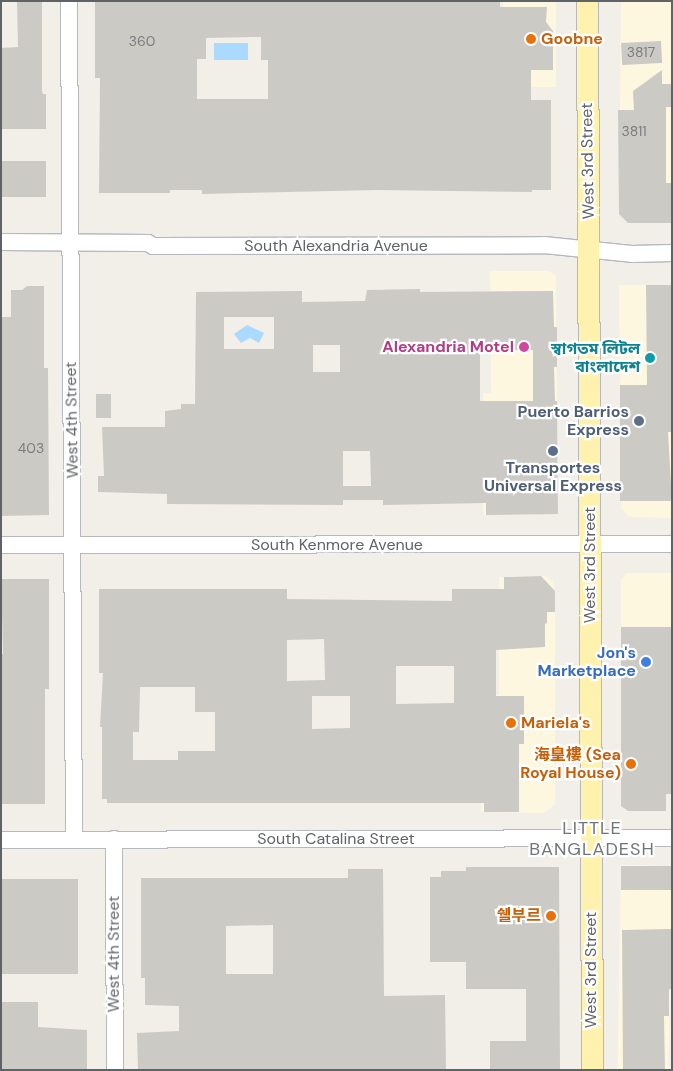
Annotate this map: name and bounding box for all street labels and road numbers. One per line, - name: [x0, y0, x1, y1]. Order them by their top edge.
- street label: West 3rd Street: [577, 103, 599, 219]
- street label: South Alexandria Avenue: [244, 236, 428, 256]
- street label: West 4th Street: [61, 361, 83, 479]
- street label: West 3rd Street: [580, 507, 600, 623]
- street label: South Kenmore Avenue: [251, 535, 423, 555]
- street label: South Catalina Street: [257, 829, 415, 849]
- street label: West 4th Street: [104, 896, 124, 1012]
- street label: West 3rd Street: [581, 912, 601, 1028]

